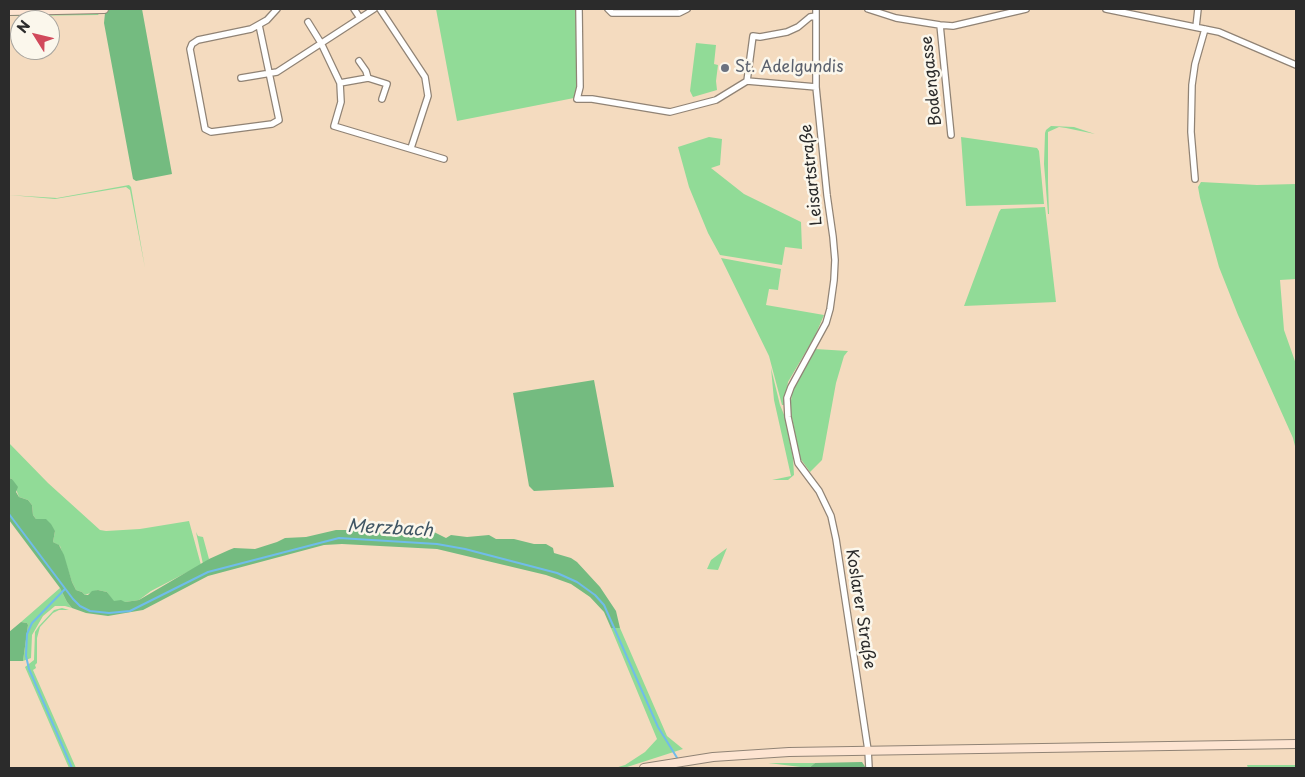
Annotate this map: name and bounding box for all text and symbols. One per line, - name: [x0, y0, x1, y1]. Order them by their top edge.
- north arrow: [10, 10, 60, 60]
- text: N: [12, 16, 35, 37]
- street label: Bodengasse: [918, 35, 946, 127]
- place label: St. Adelgundis: [735, 58, 843, 78]
- marker: St. Adelgundis: [719, 62, 731, 74]
- street label: Leisartstraße: [797, 123, 827, 227]
- water label: Merzbach: [347, 516, 433, 542]
- street label: Koslarer Straße: [841, 548, 879, 670]

